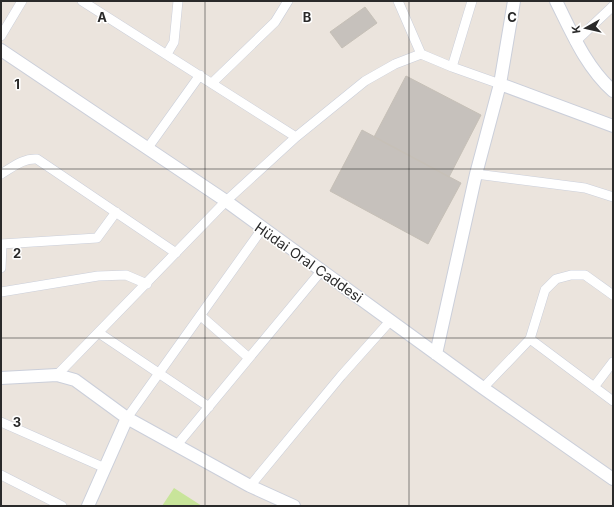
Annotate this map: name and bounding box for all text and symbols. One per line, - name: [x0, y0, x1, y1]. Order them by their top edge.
- north arrow: [566, 8, 606, 48]
- text: A: [97, 9, 107, 25]
- text: B: [303, 9, 312, 25]
- text: C: [507, 9, 517, 25]
- text: K: [569, 24, 584, 34]
- text: 1: [14, 76, 20, 92]
- street label: Hüdai Oral Caddesi: [252, 218, 366, 306]
- text: 2: [13, 245, 21, 261]
- text: 3: [13, 414, 21, 430]

